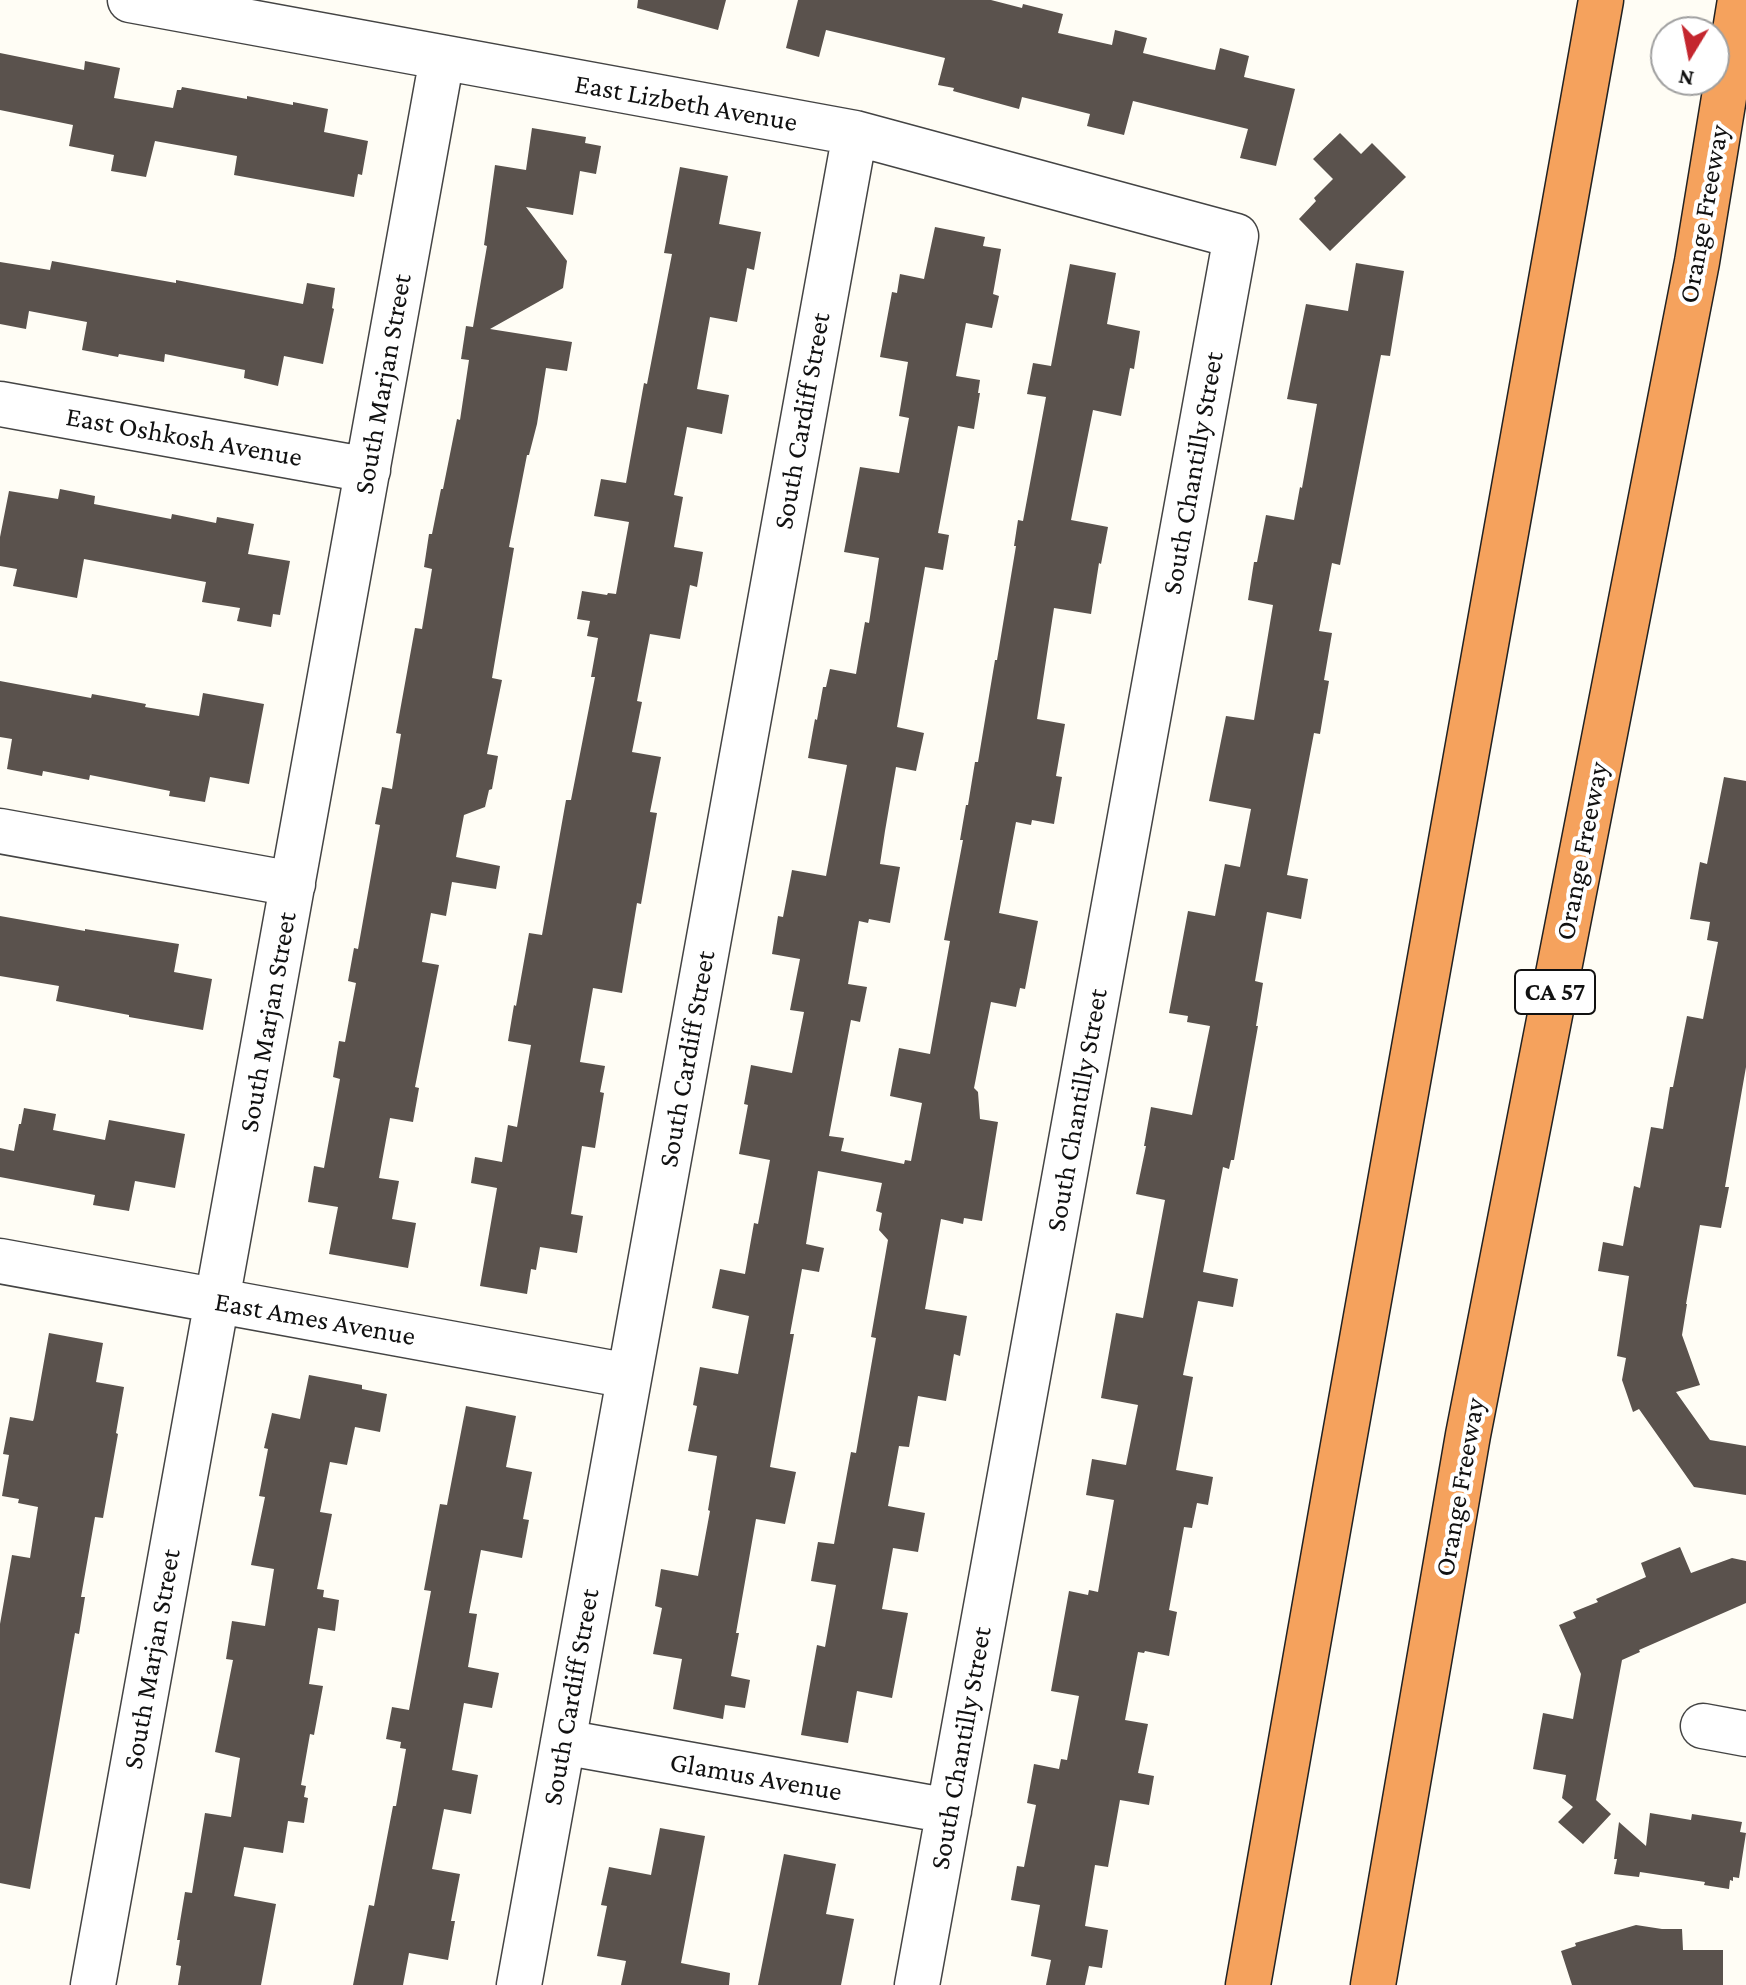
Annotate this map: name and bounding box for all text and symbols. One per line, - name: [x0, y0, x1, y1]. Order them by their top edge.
- north arrow: [1650, 16, 1730, 96]
- text: N: [1677, 65, 1696, 92]
- street label: East Lizbeth Avenue: [572, 67, 800, 139]
- street label: Orange Freeway: [1672, 122, 1736, 306]
- street label: South Marjan Street: [347, 271, 419, 497]
- street label: South Cardiff Street: [766, 310, 838, 532]
- street label: South Chantilly Street: [1155, 349, 1231, 597]
- street label: East Oshkosh Avenue: [63, 400, 305, 474]
- street label: Orange Freeway: [1548, 759, 1616, 943]
- street label: South Marjan Street: [232, 909, 304, 1135]
- street label: South Cardiff Street: [651, 948, 723, 1170]
- road number: CA 57: [1515, 970, 1595, 1014]
- street label: South Chantilly Street: [1039, 986, 1115, 1234]
- street label: East Ames Avenue: [212, 1285, 418, 1353]
- street label: Orange Freeway: [1428, 1395, 1492, 1579]
- street label: South Marjan Street: [116, 1546, 188, 1772]
- street label: South Cardiff Street: [535, 1586, 607, 1808]
- street label: South Chantilly Street: [923, 1624, 999, 1872]
- street label: Glamus Avenue: [667, 1745, 845, 1809]

